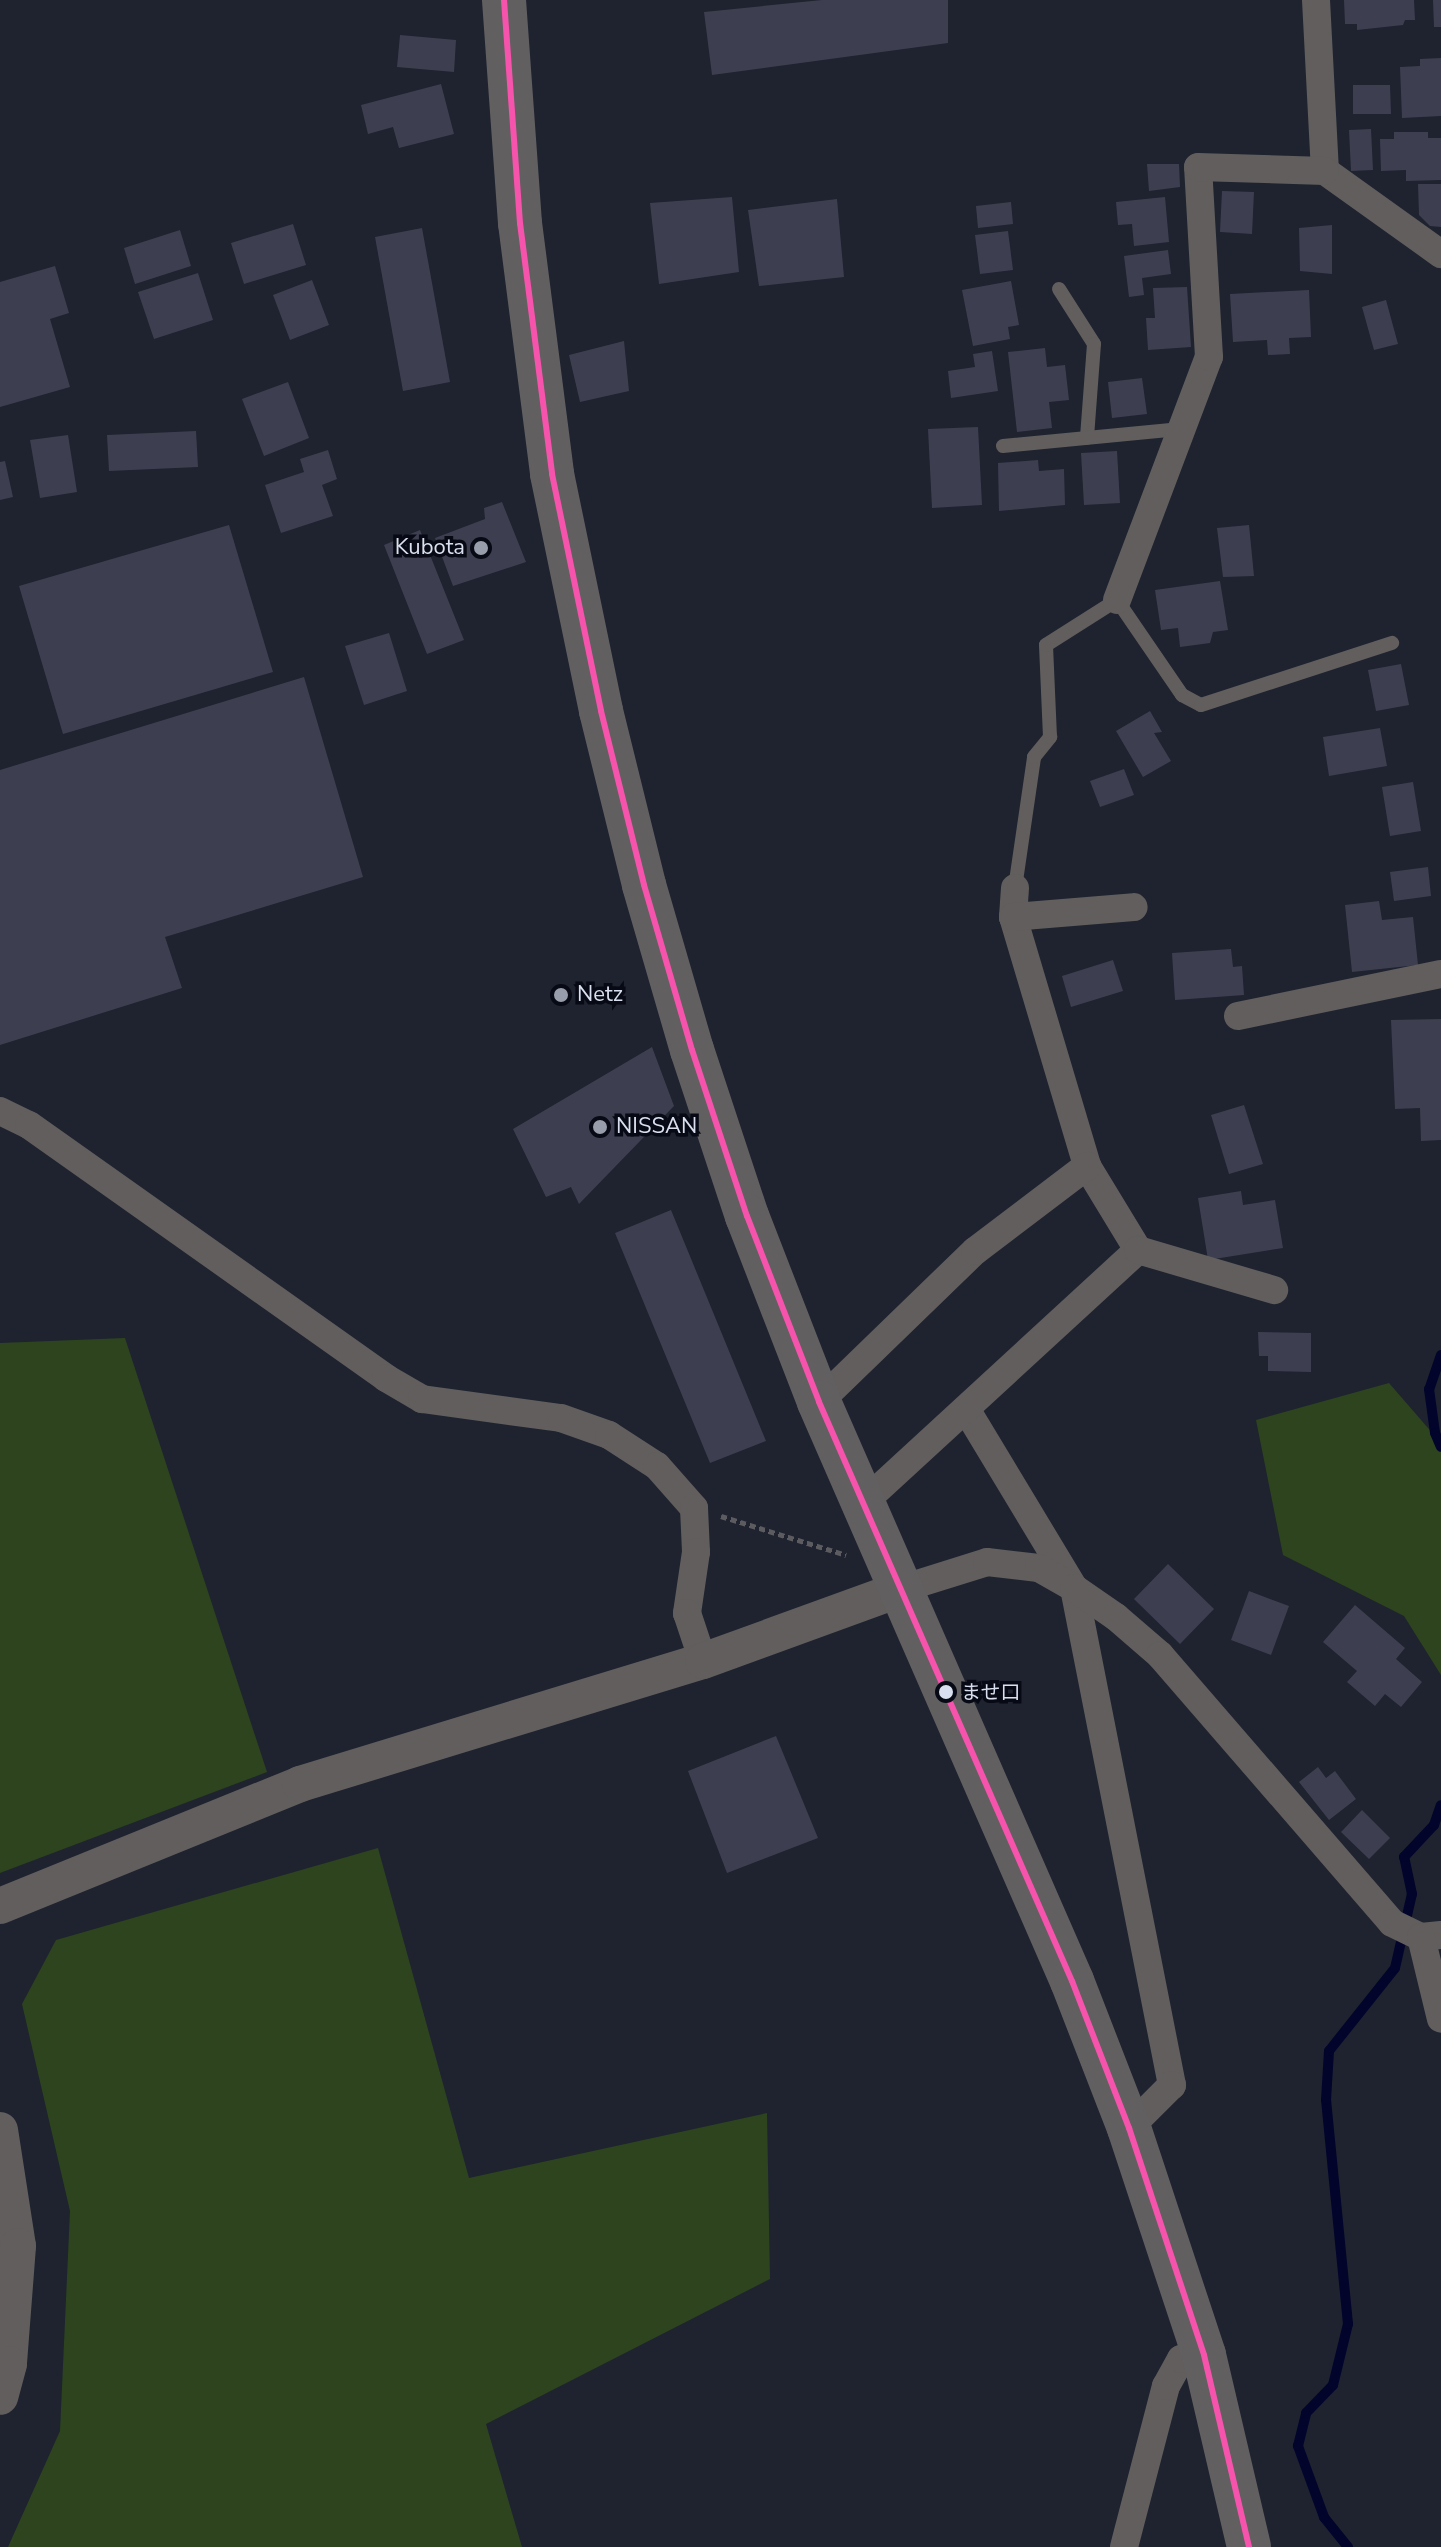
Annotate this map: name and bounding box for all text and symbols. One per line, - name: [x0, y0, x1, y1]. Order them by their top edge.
- place label: Kubota: [395, 535, 465, 561]
- marker: Kubota: [472, 539, 490, 557]
- place label: Netz: [577, 982, 623, 1008]
- marker: Netz: [552, 986, 570, 1004]
- place label: NISSAN: [616, 1114, 697, 1140]
- marker: NISSAN: [591, 1118, 609, 1136]
- place label: ませ口: [961, 1680, 1021, 1704]
- marker: ませ口: [938, 1684, 954, 1700]

